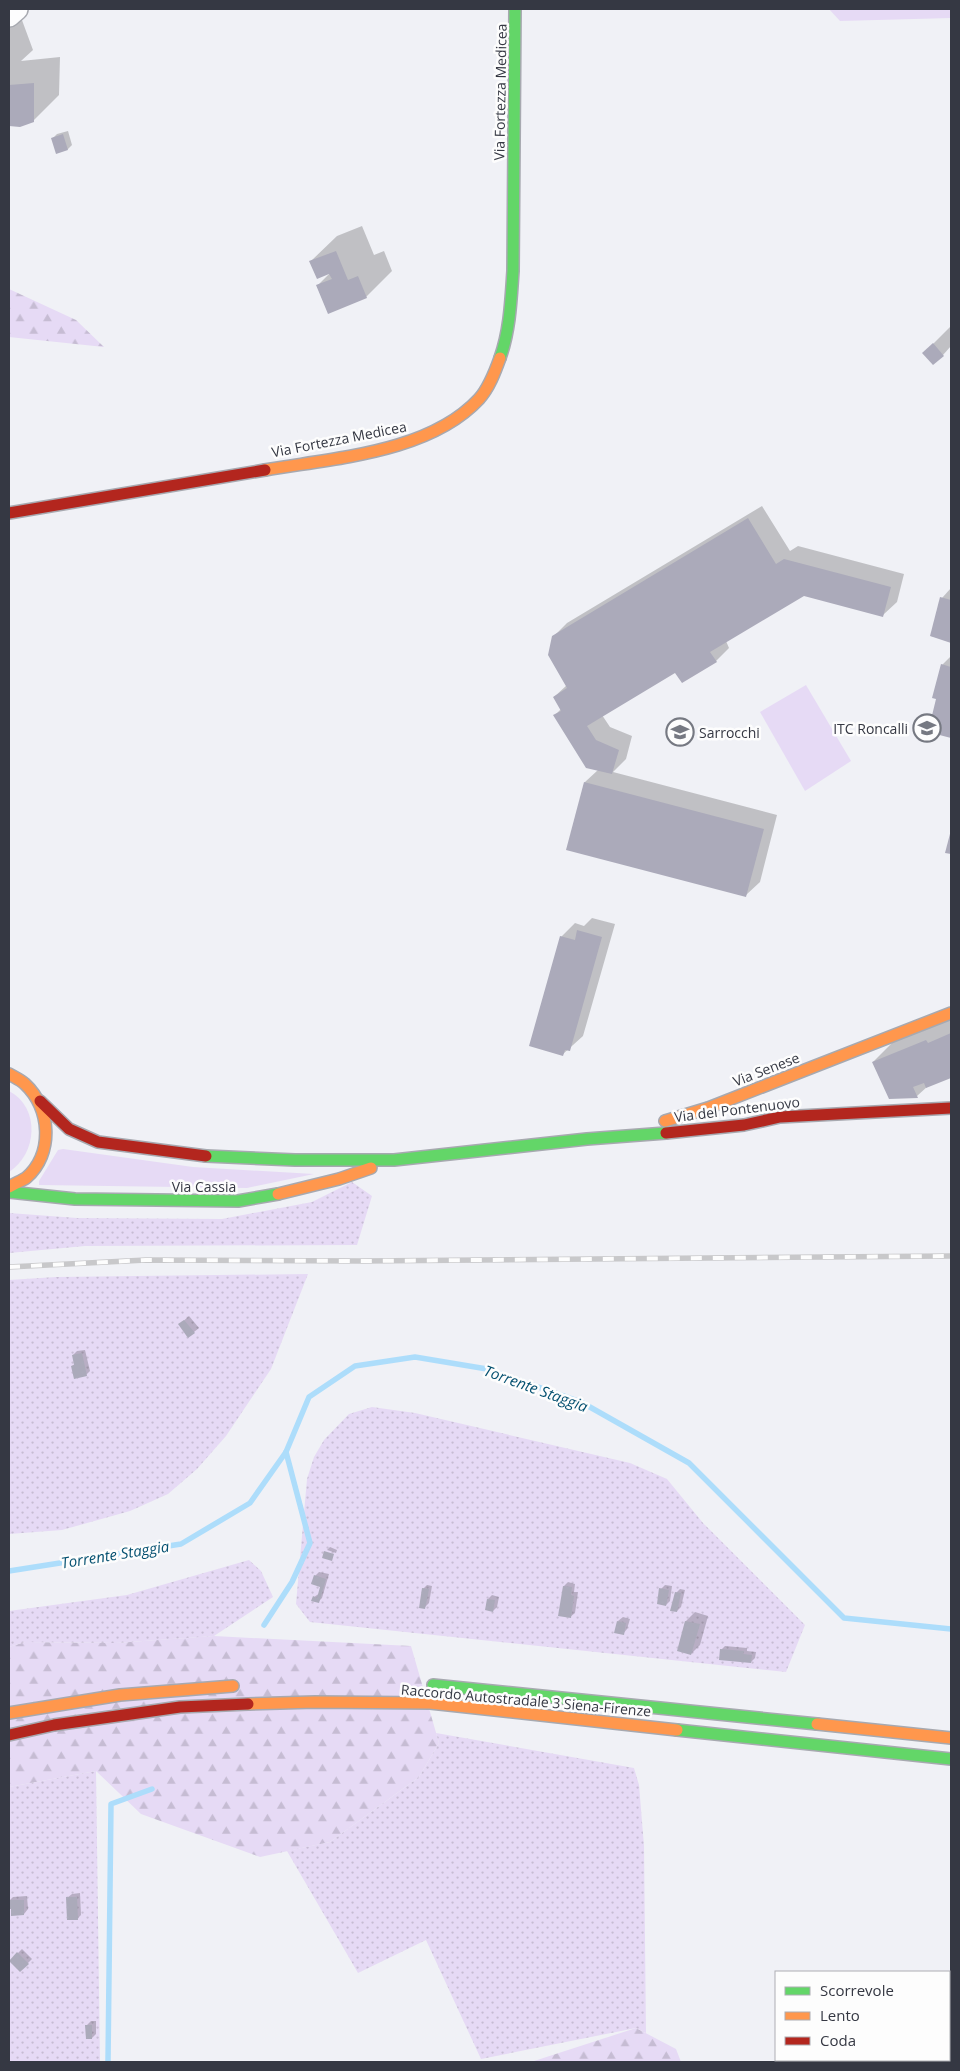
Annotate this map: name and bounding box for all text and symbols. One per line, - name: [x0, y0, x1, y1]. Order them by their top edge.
- street label: Via Fortezza Medicea: [489, 23, 511, 161]
- street label: Via Fortezza Medicea: [270, 417, 408, 461]
- school or university icon: ITC Roncalli: [912, 713, 942, 743]
- school or university icon: Sarrocchi: [665, 717, 695, 747]
- place label: ITC Roncalli: [833, 719, 908, 738]
- place label: Sarrocchi: [699, 723, 760, 742]
- street label: Via Senese: [730, 1048, 802, 1090]
- street label: Via del Pontenuovo: [673, 1092, 801, 1126]
- street label: Via Cassia: [172, 1177, 236, 1196]
- water label: Torrente Staggia: [481, 1360, 591, 1416]
- water label: Torrente Staggia: [60, 1536, 171, 1572]
- street label: Raccordo Autostradale 3 Siena-Firenze: [400, 1680, 652, 1720]
- legend: [775, 1971, 950, 2061]
- text: Scorrevole: [820, 1980, 894, 2000]
- text: Lento: [820, 2005, 860, 2025]
- text: Coda: [820, 2030, 856, 2050]

